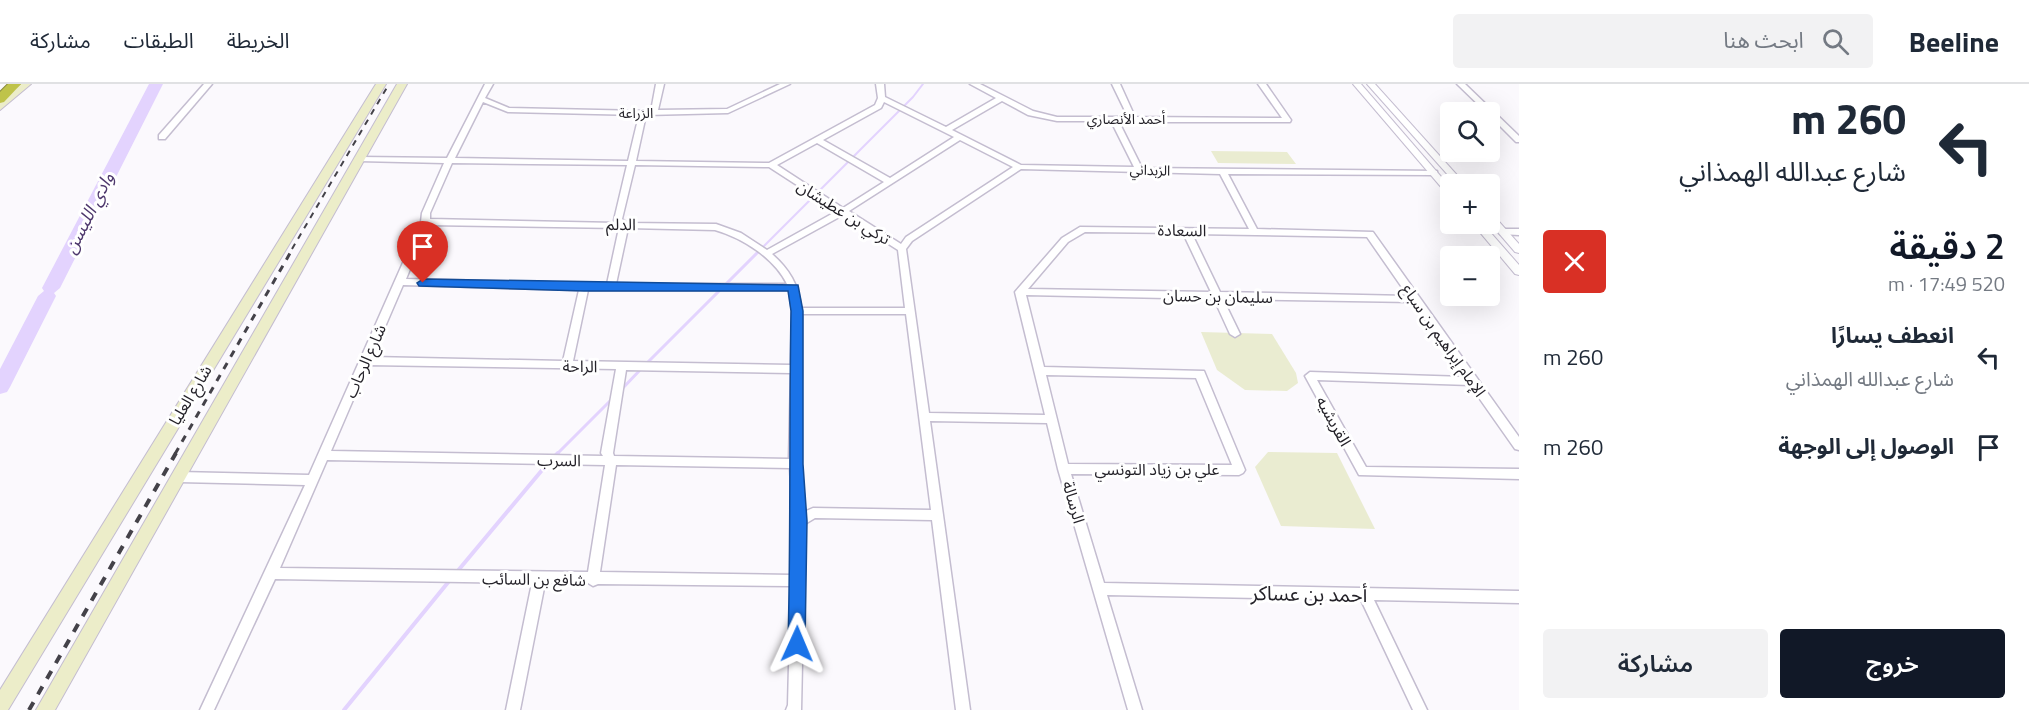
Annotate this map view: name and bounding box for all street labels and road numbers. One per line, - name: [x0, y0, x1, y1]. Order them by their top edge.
- street label: الزراعة: [619, 102, 653, 123]
- street label: أحمد الأنصاري: [1087, 108, 1166, 130]
- street label: الزبداني: [1129, 158, 1171, 182]
- street label: تركي بن عطيشان: [792, 174, 896, 251]
- street label: الدلم: [606, 212, 636, 237]
- street label: السعادة: [1157, 218, 1207, 242]
- street label: الإمام إبراهيم بن سباع: [1395, 279, 1492, 402]
- street label: سليمان بن حسان: [1163, 283, 1273, 309]
- street label: شارع الرحاب: [338, 320, 393, 402]
- street label: الراحة: [562, 354, 598, 378]
- street label: شارع العليا: [163, 360, 218, 430]
- street label: القريشيه: [1310, 392, 1358, 450]
- street label: السرب: [537, 448, 581, 472]
- street label: علي بن زياد التونسي: [1095, 457, 1219, 482]
- street label: الرسالة: [1057, 478, 1091, 526]
- street label: شافع بن السائب: [482, 566, 586, 593]
- street label: أحمد بن عساكر: [1249, 577, 1368, 610]

